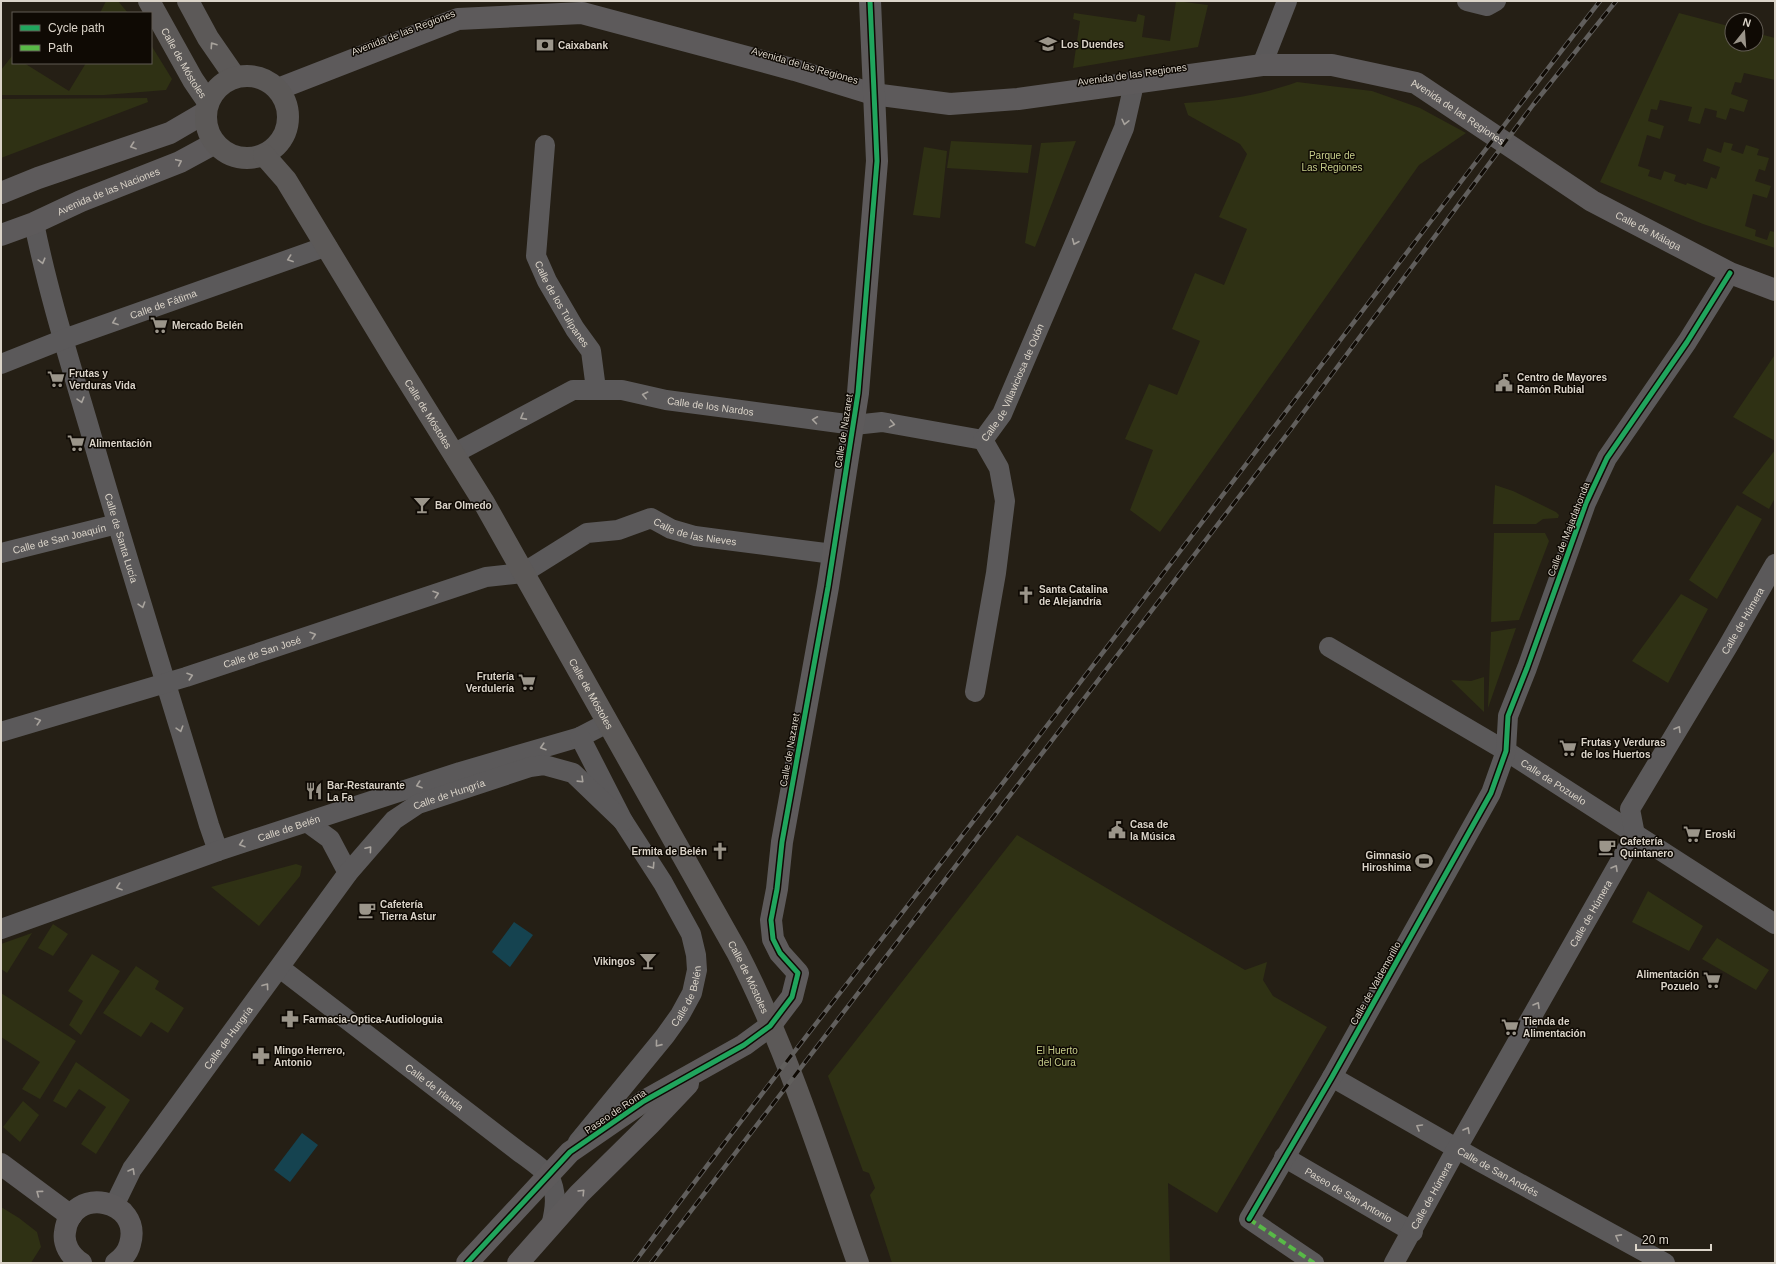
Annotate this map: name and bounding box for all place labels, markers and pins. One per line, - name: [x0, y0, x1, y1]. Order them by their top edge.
- school or university icon: Los Duendes: [1038, 34, 1058, 54]
- bank icon: Caixabank: [535, 35, 555, 55]
- place label: Los Duendes: [1061, 39, 1124, 50]
- place label: Caixabank: [558, 40, 608, 51]
- supermarket icon: Mercado Belén: [149, 315, 169, 335]
- place label: Mercado Belén: [172, 320, 243, 331]
- place label: Frutas y Verduras Vida: [69, 368, 136, 391]
- supermarket icon: Frutas y Verduras Vida: [46, 369, 66, 389]
- place label: Centro de Mayores Ramón Rubial: [1517, 372, 1607, 395]
- public building icon: Centro de Mayores Ramón Rubial: [1494, 373, 1514, 393]
- supermarket icon: Alimentación: [66, 433, 86, 453]
- place label: Alimentación: [89, 438, 152, 449]
- bar icon: Bar Olmedo: [412, 495, 432, 515]
- place label: Bar Olmedo: [435, 500, 492, 511]
- place label: Santa Catalina de Alejandría: [1039, 584, 1108, 607]
- church icon: Santa Catalina de Alejandría: [1016, 585, 1036, 605]
- place label: Frutería Verdulería: [466, 671, 514, 694]
- supermarket icon: Frutería Verdulería: [517, 672, 537, 692]
- place label: Frutas y Verduras de los Huertos: [1581, 737, 1666, 760]
- supermarket icon: Frutas y Verduras de los Huertos: [1558, 738, 1578, 758]
- place label: Bar-Restaurante La Fa: [327, 780, 405, 803]
- restaurant icon: Bar-Restaurante La Fa: [304, 781, 324, 801]
- place label: Casa de la Música: [1130, 819, 1175, 842]
- public building icon: Casa de la Música: [1107, 820, 1127, 840]
- supermarket icon: Eroski: [1682, 824, 1702, 844]
- place label: Eroski: [1705, 829, 1736, 840]
- place label: Cafetería Quintanero: [1620, 836, 1673, 859]
- cafe icon: Cafetería Quintanero: [1597, 837, 1617, 857]
- church icon: Ermita de Belén: [710, 841, 730, 861]
- place label: Ermita de Belén: [631, 846, 707, 857]
- place label: Gimnasio Hiroshima: [1362, 850, 1411, 873]
- sports icon: Gimnasio Hiroshima: [1414, 851, 1434, 871]
- place label: Cafetería Tierra Astur: [380, 899, 436, 922]
- cafe icon: Cafetería Tierra Astur: [357, 900, 377, 920]
- bar icon: Vikingos: [638, 951, 658, 971]
- place label: Vikingos: [594, 956, 635, 967]
- place label: Alimentación Pozuelo: [1636, 969, 1699, 992]
- supermarket icon: Alimentación Pozuelo: [1702, 970, 1722, 990]
- pharmacy icon: Farmacia-Optica-Audiologuia: [280, 1009, 300, 1029]
- place label: Farmacia-Optica-Audiologuia: [303, 1014, 443, 1025]
- place label: Tienda de Alimentación: [1523, 1016, 1586, 1039]
- supermarket icon: Tienda de Alimentación: [1500, 1017, 1520, 1037]
- place label: Mingo Herrero, Antonio: [274, 1045, 345, 1068]
- pharmacy icon: Mingo Herrero, Antonio: [251, 1046, 271, 1066]

